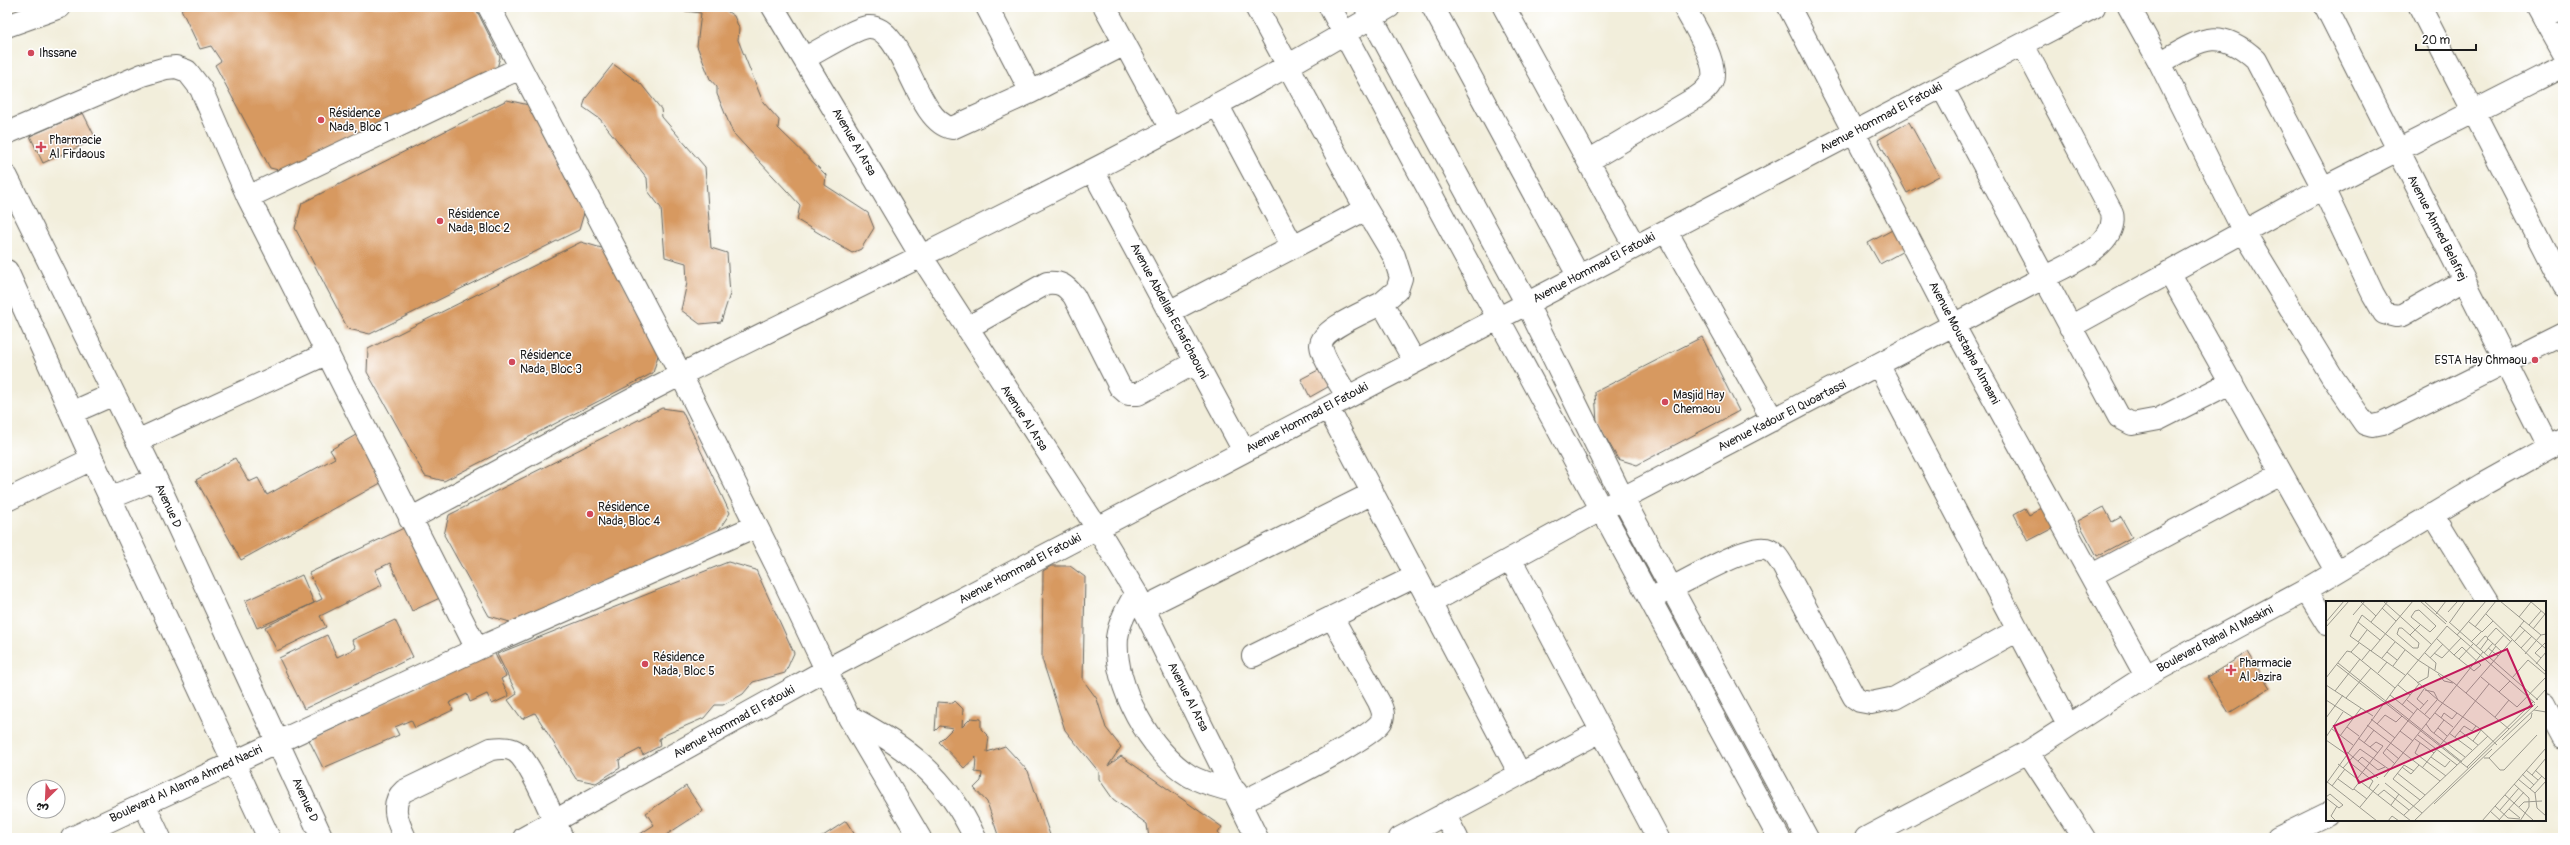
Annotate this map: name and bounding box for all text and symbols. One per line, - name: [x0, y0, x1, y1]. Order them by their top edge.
- scale bar: [2416, 26, 2476, 52]
- text: 20 m: [2422, 33, 2451, 48]
- place label: Ihssane: [39, 46, 77, 61]
- marker: Ihssane: [26, 48, 36, 58]
- street label: Avenue Hommad El Fatouki: [1817, 79, 1945, 157]
- street label: Avenue Al Arsa: [829, 105, 880, 179]
- place label: Résidence Nada, Bloc 1: [329, 106, 389, 135]
- marker: Résidence Nada, Bloc 1: [316, 115, 326, 125]
- place label: Pharmacie Al Firdaous: [49, 133, 106, 162]
- marker: Pharmacie Al Firdaous: [36, 142, 46, 152]
- street label: Avenue Ahmed Belafrej: [2404, 173, 2470, 284]
- place label: Résidence Nada, Bloc 2: [448, 207, 510, 236]
- marker: Résidence Nada, Bloc 2: [435, 216, 445, 226]
- street label: Avenue Hommad El Fatouki: [1530, 229, 1658, 307]
- street label: Avenue Abdellah Echafchaouni: [1127, 240, 1211, 382]
- street label: Avenue Moustapha Almaani: [1925, 279, 2003, 407]
- place label: Résidence Nada, Bloc 3: [520, 348, 582, 377]
- place label: ESTA Hay Chmaou: [2434, 353, 2527, 368]
- marker: ESTA Hay Chmaou: [2530, 355, 2540, 365]
- marker: Résidence Nada, Bloc 3: [507, 357, 517, 367]
- street label: Avenue Kadour El Quoartassi: [1715, 377, 1849, 455]
- street label: Avenue Hommad El Fatouki: [1243, 379, 1371, 457]
- street label: Avenue Al Arsa: [997, 382, 1051, 454]
- place label: Masjid Hay Chemaou: [1673, 388, 1724, 417]
- marker: Masjid Hay Chemaou: [1660, 397, 1670, 407]
- street label: Avenue D: [151, 482, 185, 531]
- place label: Résidence Nada, Bloc 4: [598, 500, 660, 529]
- marker: Résidence Nada, Bloc 4: [585, 509, 595, 519]
- street label: Avenue Hommad El Fatouki: [956, 530, 1084, 608]
- inset map: [2326, 601, 2546, 821]
- street label: Boulevard Rahal Al Maskini: [2154, 602, 2276, 676]
- place label: Résidence Nada, Bloc 5: [653, 650, 715, 679]
- place label: Pharmacie Al Jazira: [2239, 656, 2292, 685]
- marker: Résidence Nada, Bloc 5: [640, 659, 650, 669]
- street label: Avenue Al Arsa: [1164, 660, 1212, 735]
- marker: Pharmacie Al Jazira: [2226, 665, 2236, 675]
- street label: Avenue Hommad El Fatouki: [671, 682, 797, 762]
- street label: Boulevard Al Alama Ahmed Naciri: [107, 742, 265, 826]
- street label: Avenue D: [289, 775, 322, 825]
- north arrow: [26, 779, 66, 819]
- text: ش: [34, 799, 50, 816]

